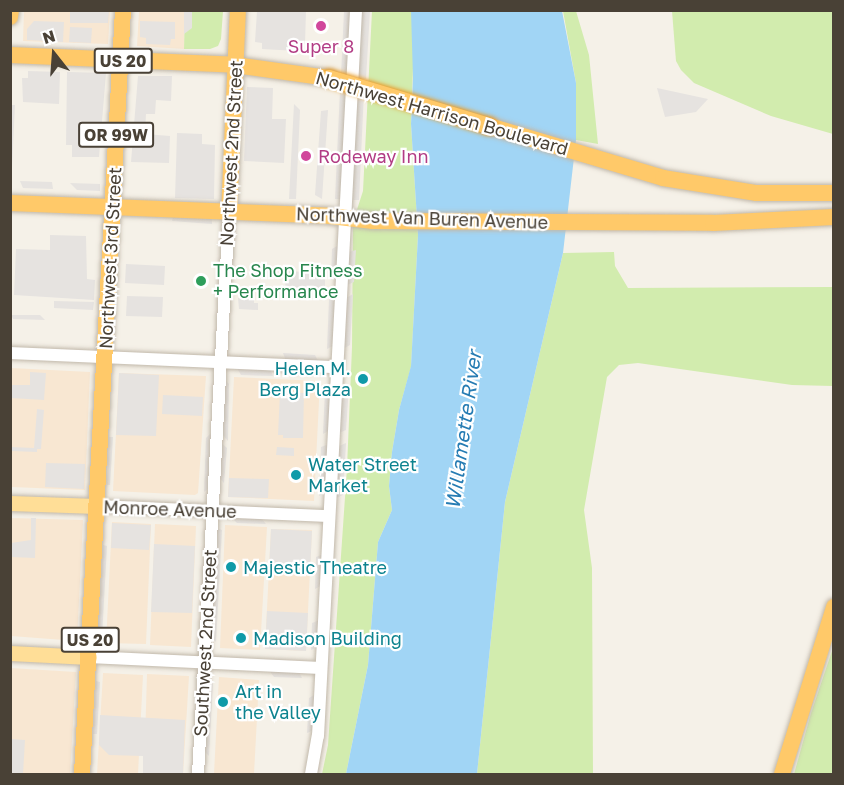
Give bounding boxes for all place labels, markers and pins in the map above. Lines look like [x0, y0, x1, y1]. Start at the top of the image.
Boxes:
marker: Super 8 [314, 19, 328, 33]
place label: Super 8 [288, 35, 354, 57]
place label: Rodeway Inn [318, 145, 429, 167]
marker: Rodeway Inn [299, 149, 313, 163]
place label: The Shop Fitness + Performance [213, 260, 362, 302]
marker: The Shop Fitness + Performance [194, 274, 208, 288]
place label: Helen M. Berg Plaza [259, 358, 351, 400]
marker: Helen M. Berg Plaza [356, 372, 370, 386]
place label: Water Street Market [308, 454, 417, 496]
marker: Water Street Market [289, 468, 303, 482]
place label: Majestic Theatre [243, 556, 387, 578]
marker: Majestic Theatre [224, 560, 238, 574]
place label: Madison Building [253, 627, 402, 649]
marker: Madison Building [234, 631, 248, 645]
place label: Art in the Valley [235, 681, 321, 724]
marker: Art in the Valley [216, 695, 230, 709]

